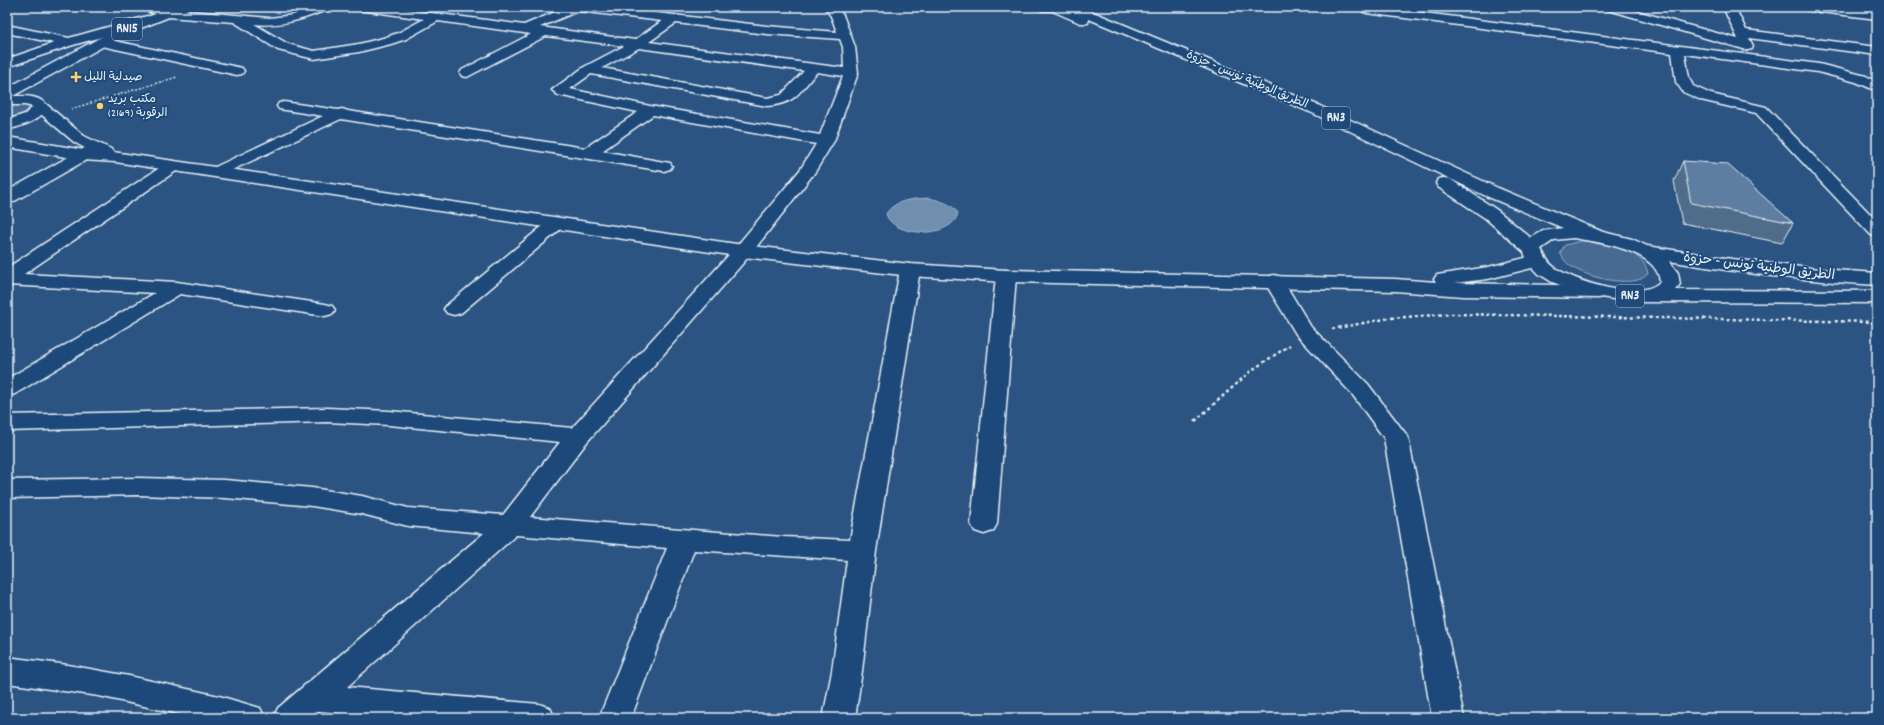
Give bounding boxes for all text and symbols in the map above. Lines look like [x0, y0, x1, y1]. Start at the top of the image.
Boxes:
road number: RN15 [112, 18, 142, 40]
street label: الطريق الوطنية تونس - حزوة [1184, 47, 1311, 113]
place label: صيدلية الليل [84, 69, 143, 86]
marker: صيدلية الليل [71, 72, 81, 82]
place label: مكتب بريد الرقوبة (2169) [108, 91, 167, 122]
marker: مكتب بريد الرقوبة (2169) [95, 101, 105, 111]
road number: RN3 [1322, 107, 1350, 129]
street label: الطريق الوطنية تونس - حزوة [1682, 248, 1836, 286]
road number: RN3 [1616, 285, 1644, 307]

